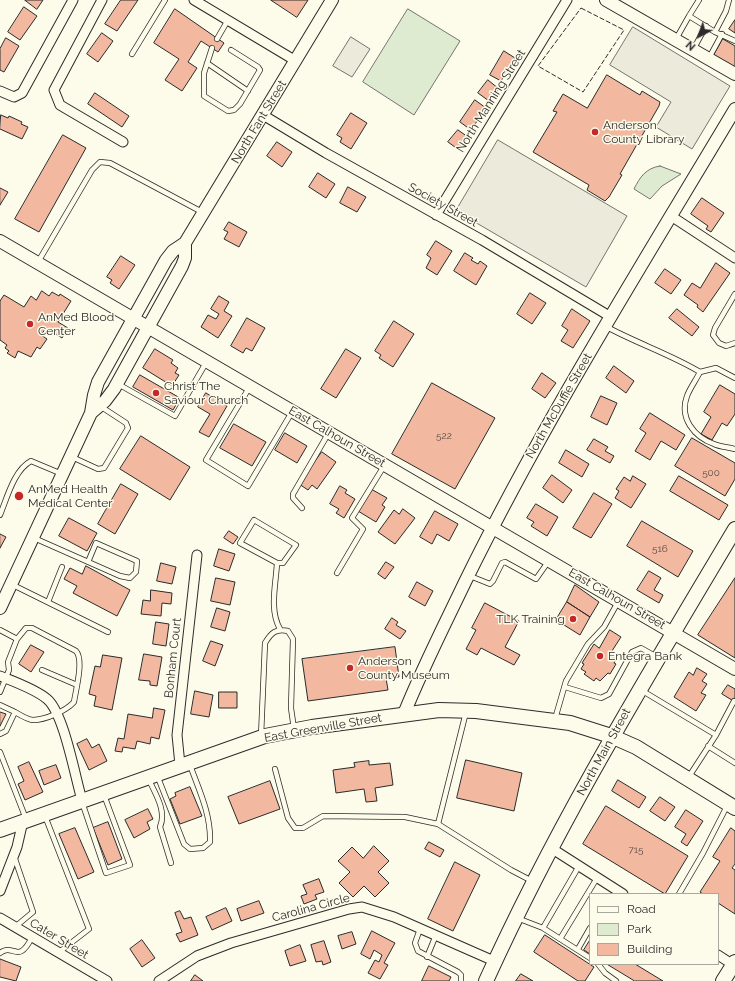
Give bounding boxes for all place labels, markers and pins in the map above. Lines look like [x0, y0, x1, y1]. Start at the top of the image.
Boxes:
place label: Anderson County Library [603, 118, 684, 146]
marker: Anderson County Library [590, 127, 600, 137]
place label: AnMed Blood Center [38, 310, 114, 338]
marker: AnMed Blood Center [25, 319, 35, 329]
place label: Christ The Saviour Church [164, 379, 248, 407]
marker: Christ The Saviour Church [151, 388, 161, 398]
place label: AnMed Health Medical Center [28, 482, 112, 510]
marker: AnMed Health Medical Center [13, 490, 25, 502]
place label: TLK Training [496, 612, 565, 626]
marker: TLK Training [568, 614, 578, 624]
place label: Entegra Bank [608, 649, 682, 663]
marker: Entegra Bank [595, 651, 605, 661]
place label: Anderson County Museum [358, 654, 450, 682]
marker: Anderson County Museum [345, 663, 355, 673]

